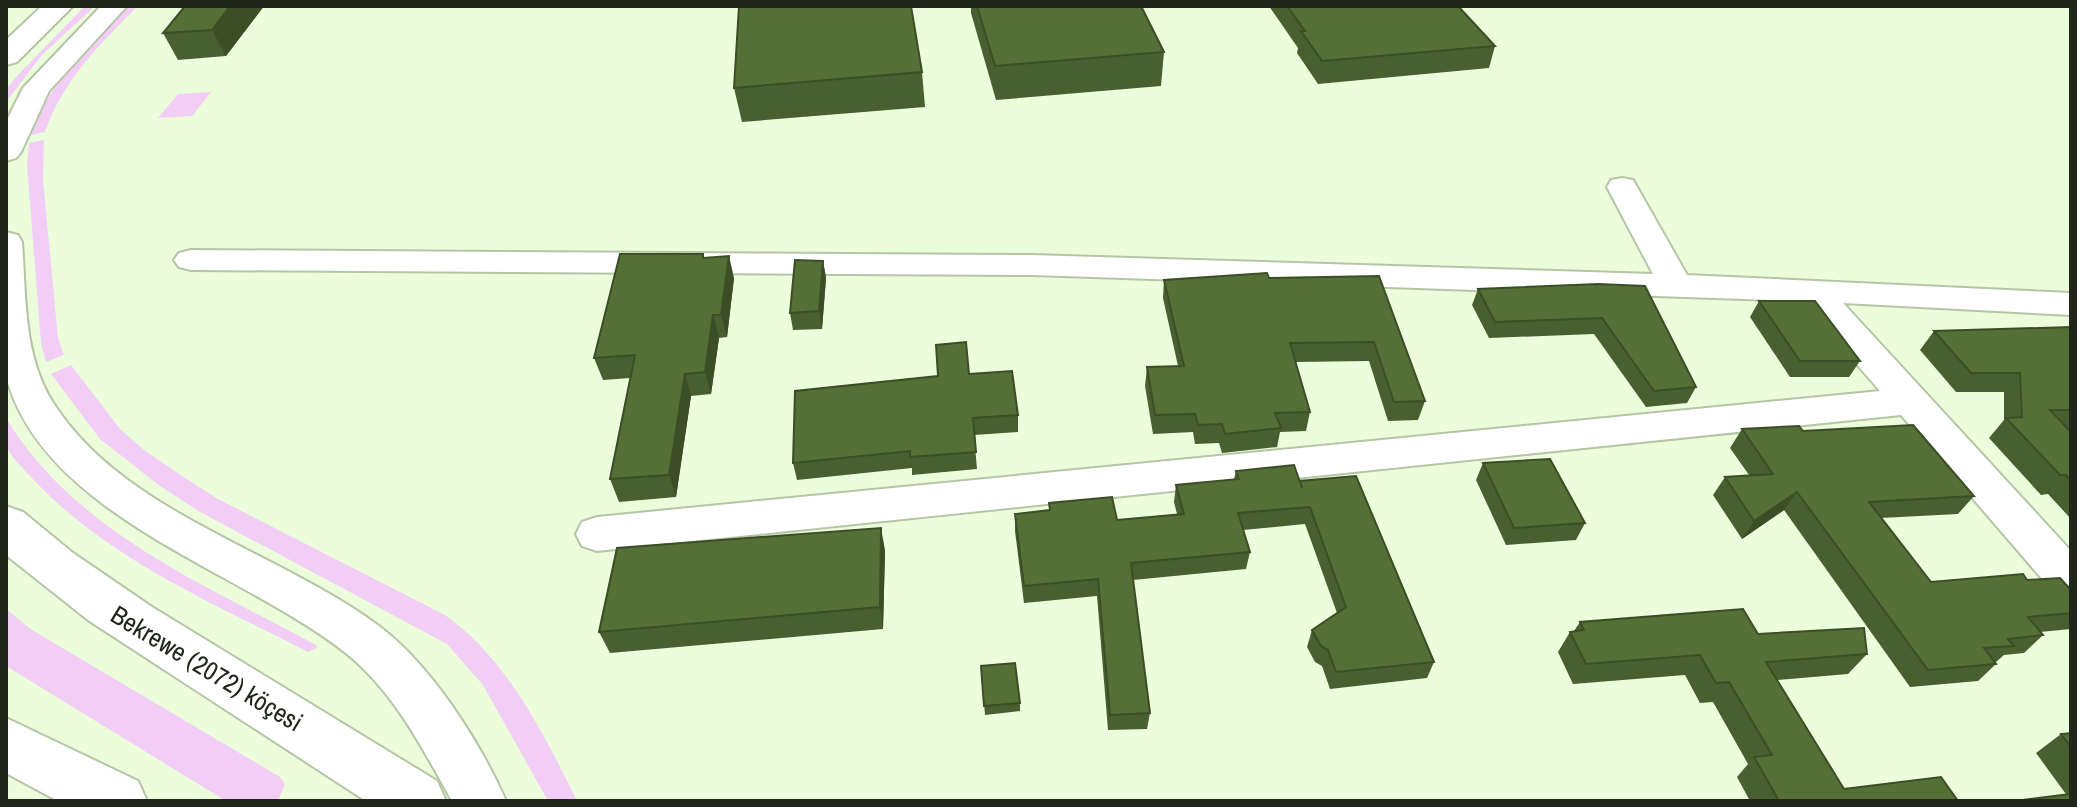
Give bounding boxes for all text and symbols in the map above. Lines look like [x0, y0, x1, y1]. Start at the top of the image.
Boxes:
street label: Bekrewe (2072) köçesi [105, 597, 309, 739]

